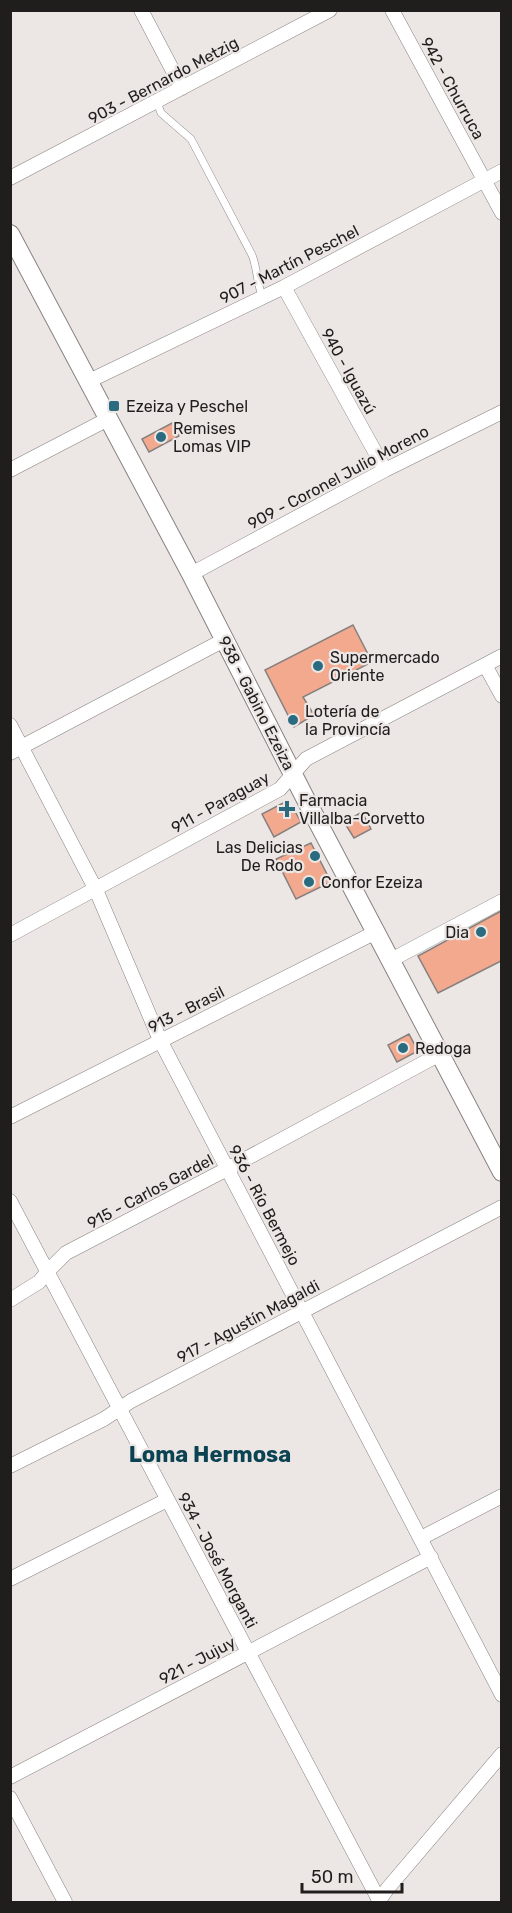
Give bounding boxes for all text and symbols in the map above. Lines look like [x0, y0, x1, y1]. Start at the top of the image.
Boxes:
street label: 903 - Bernardo Metzig [85, 33, 241, 128]
street label: 942 - Churruca [417, 34, 488, 143]
street label: 907 - Martín Peschel [217, 221, 362, 308]
street label: 940 - Iguazú [317, 325, 380, 417]
place label: Ezeiza y Peschel [126, 397, 248, 416]
marker: Ezeiza y Peschel [107, 399, 121, 413]
place label: Remises Lomas VIP [173, 419, 251, 456]
street label: 909 - Coronel Julio Moreno [244, 422, 432, 533]
marker: Remises Lomas VIP [154, 430, 168, 444]
street label: 938 - Gabino Ezeiza [214, 633, 299, 774]
place label: Supermercado Oriente [330, 648, 440, 685]
marker: Supermercado Oriente [311, 659, 325, 673]
place label: Lotería de la Provincía [305, 702, 391, 739]
marker: Lotería de la Provincía [286, 713, 300, 727]
street label: 911 - Paraguay [168, 768, 273, 837]
place label: Farmacia Villalba-Corvetto [299, 791, 425, 828]
marker: Farmacia Villalba-Corvetto [280, 802, 294, 816]
place label: Las Delicias De Rodo [216, 838, 303, 875]
marker: Las Delicias De Rodo [308, 849, 322, 863]
place label: Confor Ezeiza [321, 873, 423, 892]
marker: Confor Ezeiza [302, 875, 316, 889]
place label: Dia [445, 923, 469, 942]
marker: Dia [474, 925, 488, 939]
street label: 913 - Brasil [145, 982, 227, 1037]
place label: Redoga [415, 1039, 471, 1058]
marker: Redoga [396, 1041, 410, 1055]
street label: 936 - Río Bermejo [225, 1142, 304, 1269]
street label: 915 - Carlos Gardel [84, 1150, 217, 1233]
street label: 917 - Agustín Magaldi [174, 1276, 323, 1367]
district label: Loma Hermosa [129, 1441, 291, 1468]
street label: 934 - José Morganti [174, 1489, 261, 1631]
street label: 921 - Jujuy [156, 1632, 239, 1688]
scale bar [302, 1856, 402, 1894]
text: 50 m [311, 1866, 354, 1888]

